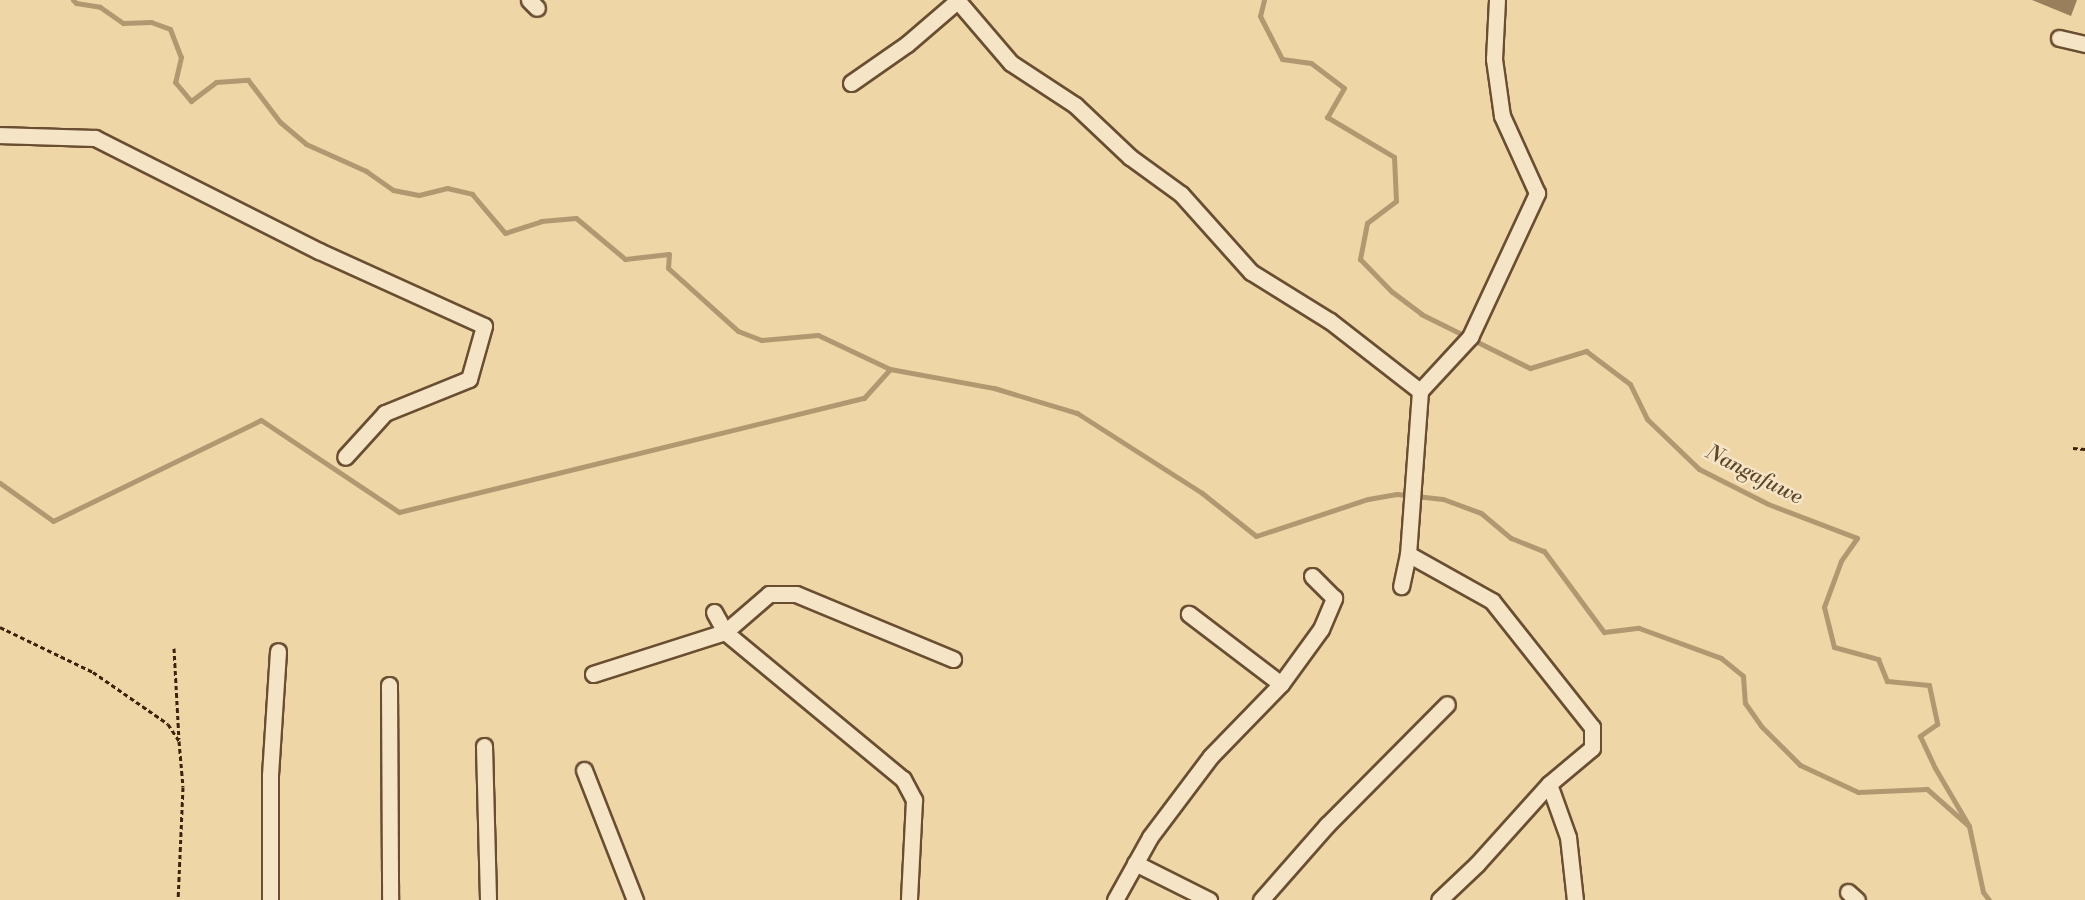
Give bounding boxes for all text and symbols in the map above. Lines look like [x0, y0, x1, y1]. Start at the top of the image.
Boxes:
water label: Nangafuwe [1701, 440, 1807, 510]

